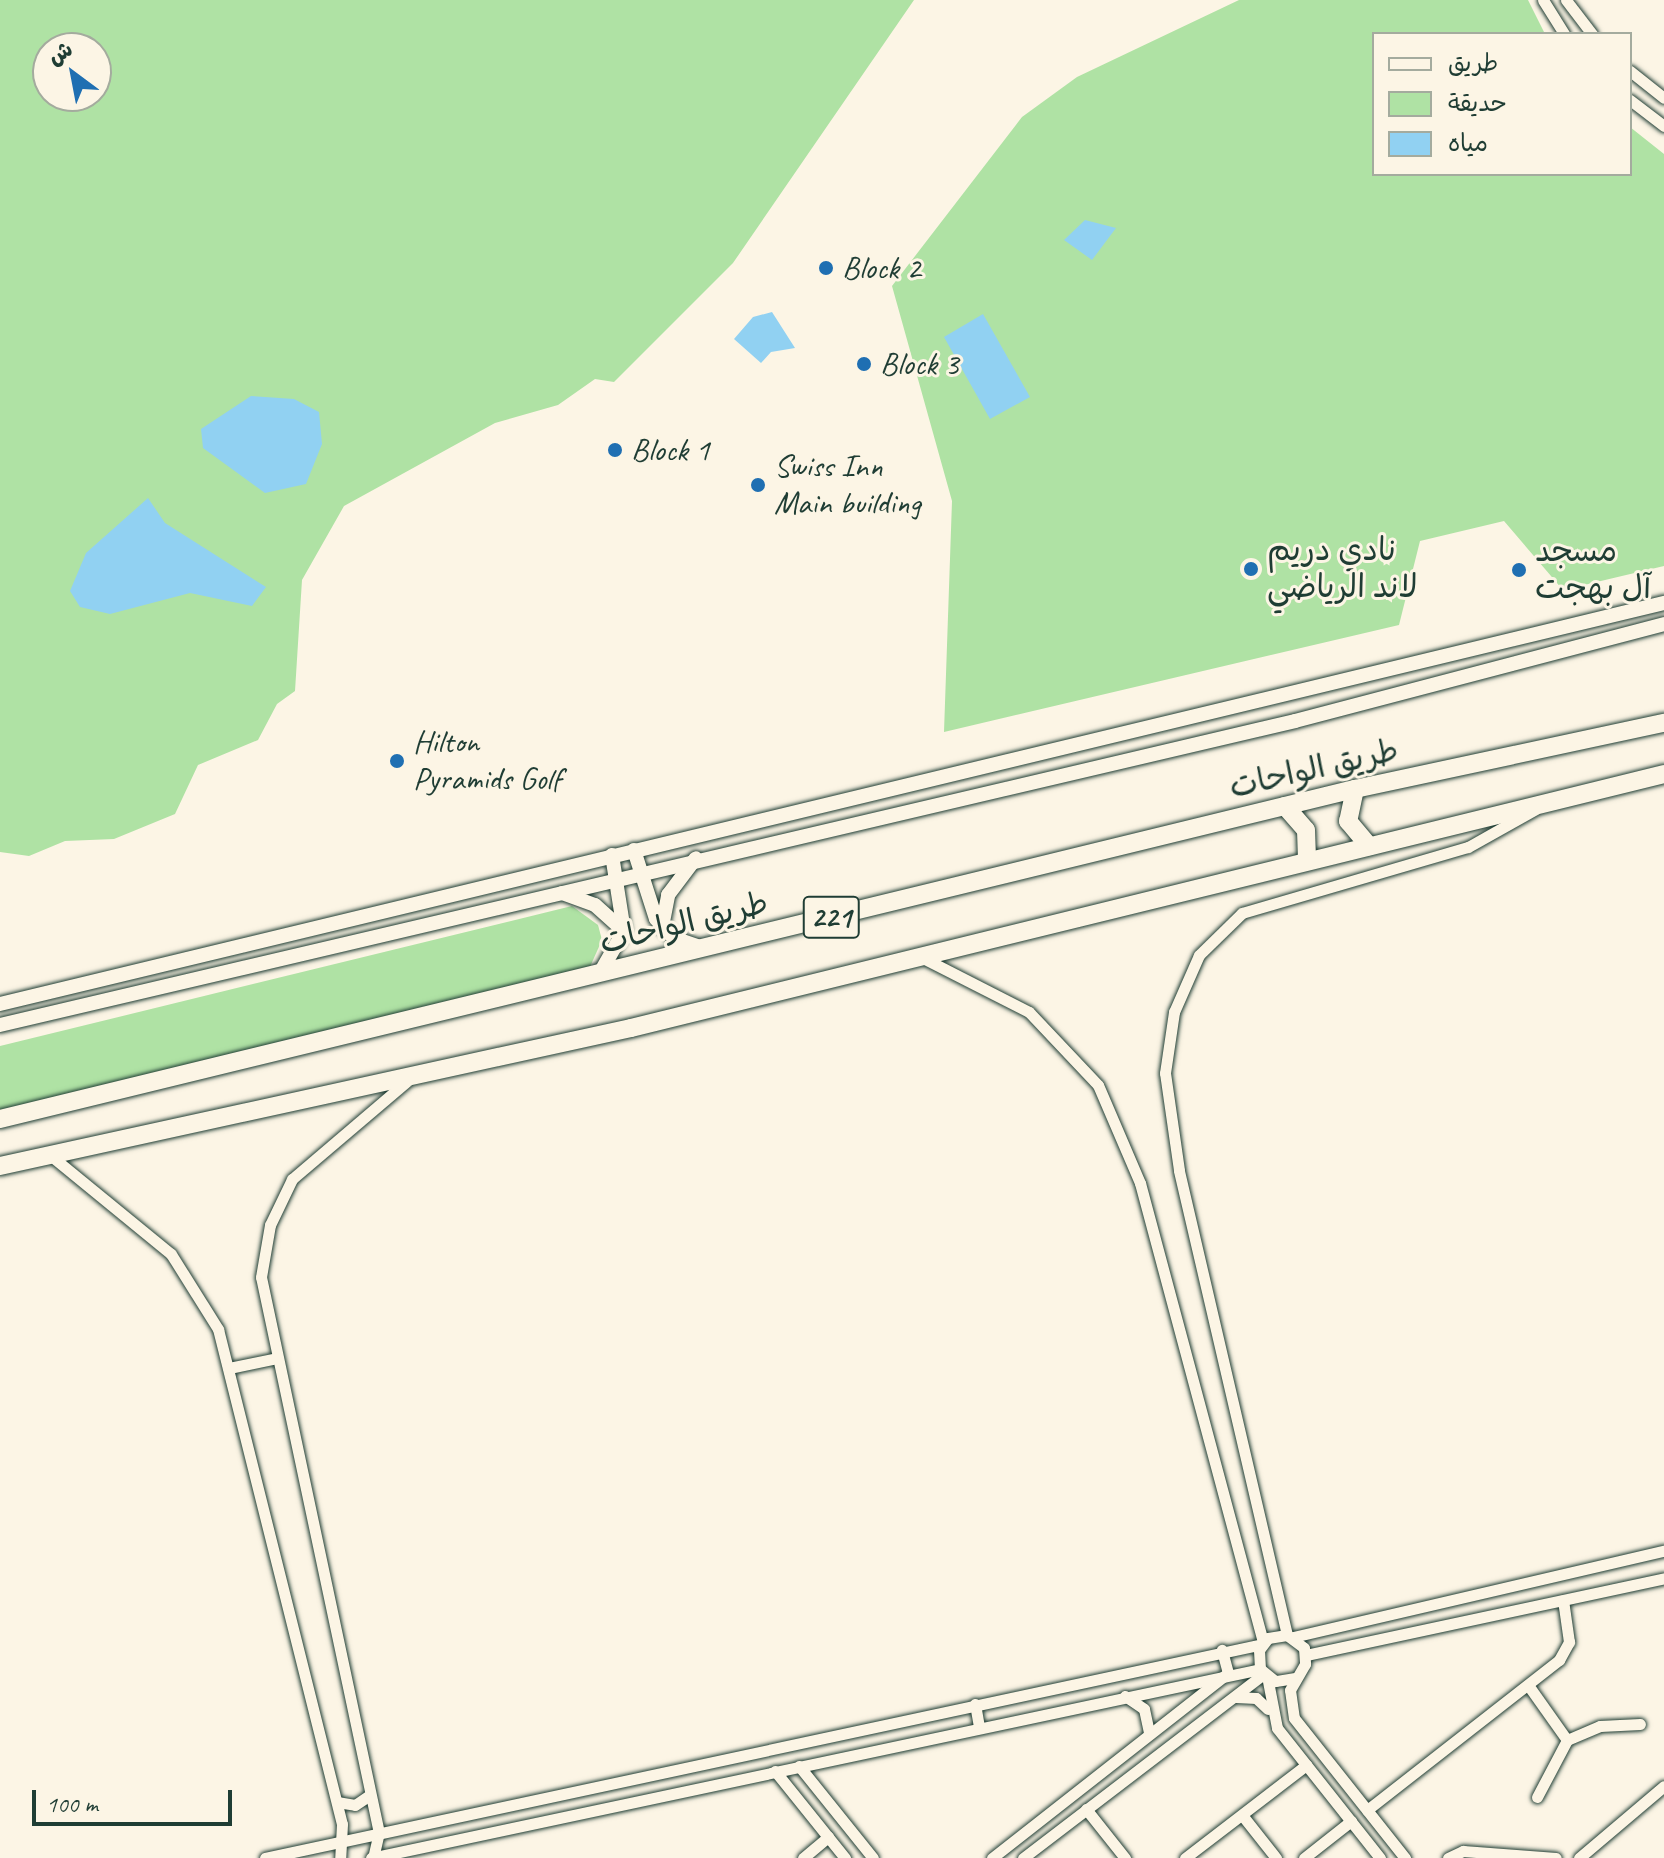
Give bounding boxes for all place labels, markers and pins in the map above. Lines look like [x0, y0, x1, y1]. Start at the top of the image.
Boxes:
place label: Block 2 [842, 249, 921, 287]
marker: Block 2 [817, 259, 835, 277]
place label: Block 3 [880, 345, 959, 383]
marker: Block 3 [855, 355, 873, 373]
place label: Block 1 [631, 431, 710, 469]
marker: Block 1 [606, 441, 624, 459]
place label: Swiss Inn Main building [774, 448, 920, 523]
marker: Swiss Inn Main building [749, 476, 767, 494]
place label: نادي دريم لاند الرياضي [1267, 532, 1418, 607]
place label: مسجد آل بهجت [1535, 533, 1651, 608]
marker: نادي دريم لاند الرياضي [1242, 560, 1260, 578]
marker: مسجد آل بهجت [1510, 561, 1528, 579]
place label: Hilton Pyramids Golf [413, 724, 561, 799]
marker: Hilton Pyramids Golf [388, 752, 406, 770]

